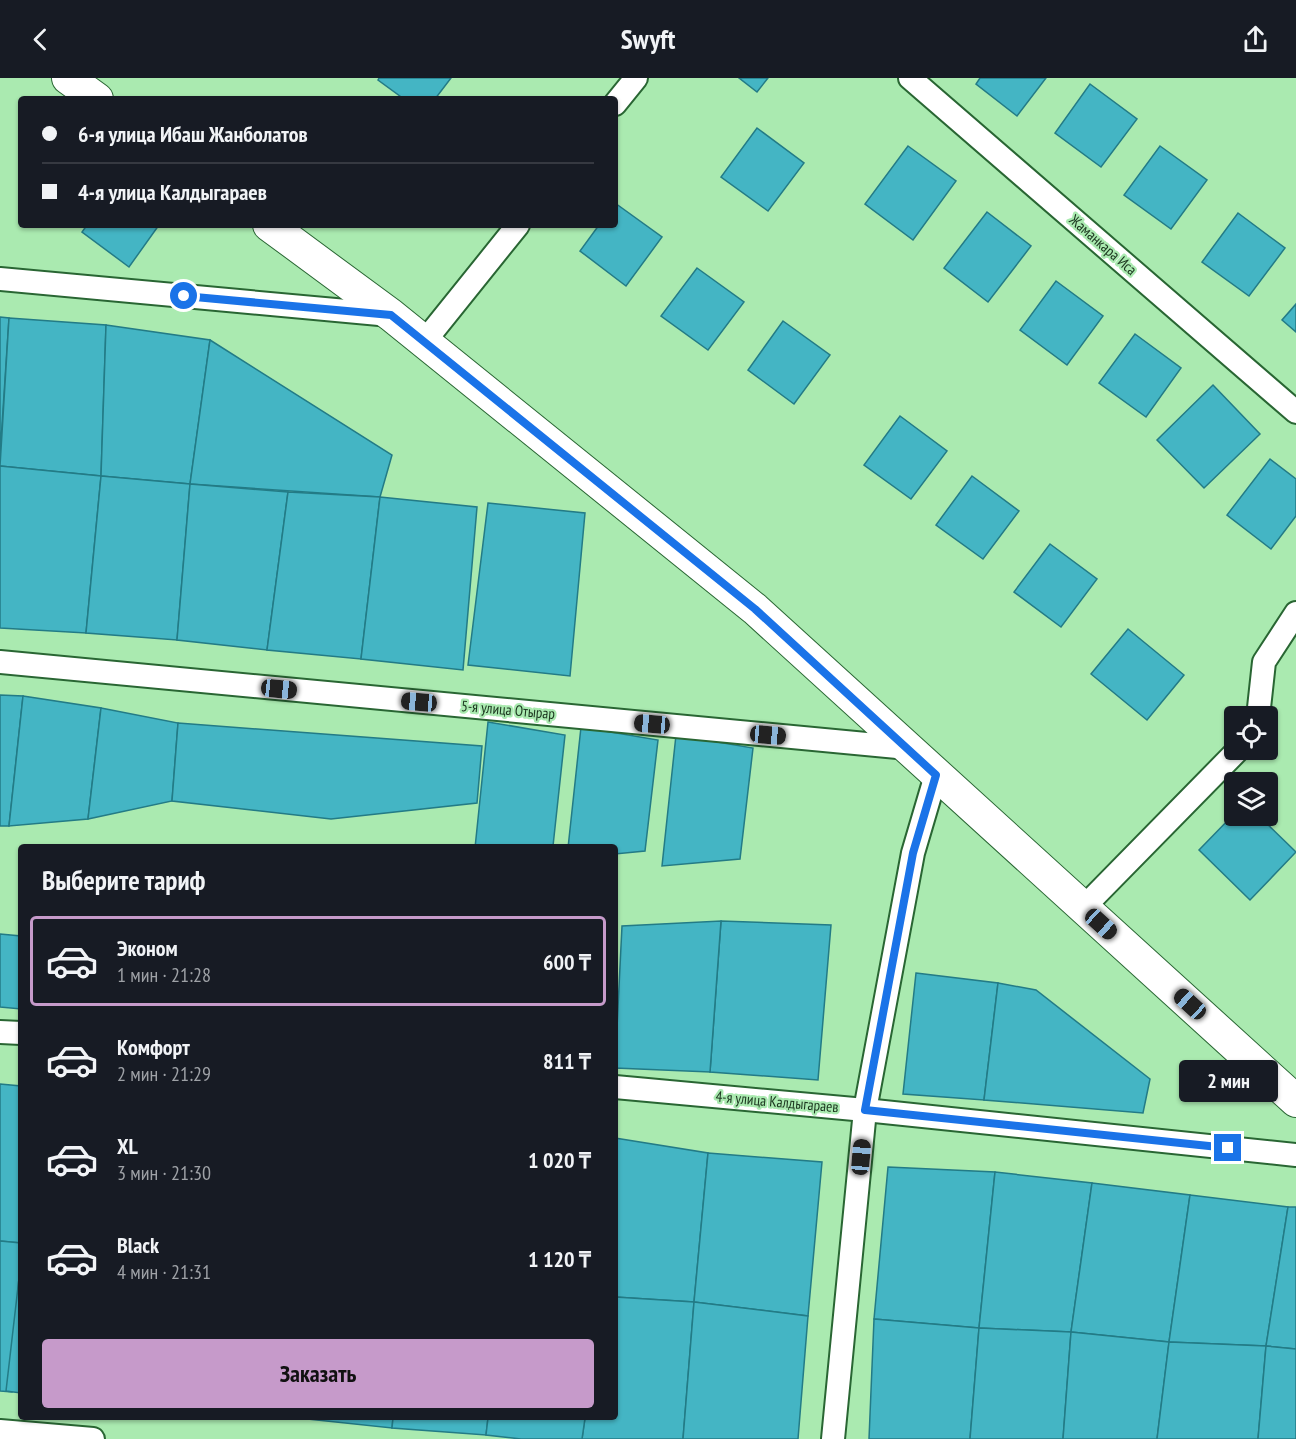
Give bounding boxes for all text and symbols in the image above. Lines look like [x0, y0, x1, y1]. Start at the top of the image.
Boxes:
text: Swyft [621, 22, 675, 56]
icon: back [24, 23, 57, 56]
icon: share [1239, 23, 1272, 56]
text: 6-я улица Ибаш Жанболатов [78, 120, 308, 148]
text: 4-я улица Калдыгараев [78, 178, 267, 206]
street label: Жаманкара Иса [1065, 210, 1141, 279]
route start [170, 282, 197, 309]
car [260, 678, 298, 700]
car [400, 691, 438, 713]
street label: 5-я улица Отырар [460, 696, 556, 723]
map controls [1224, 706, 1278, 826]
button: locate [1224, 706, 1278, 760]
car [633, 713, 671, 735]
car [749, 724, 787, 746]
button: layers [1224, 772, 1278, 826]
text: Выберите тариф [42, 863, 205, 897]
car [1082, 905, 1120, 943]
icon: car [45, 934, 99, 988]
text: Эконом [117, 934, 178, 962]
text: 600 ₸ [543, 948, 591, 976]
text: 1 мин · 21:28 [117, 962, 211, 988]
car [1171, 985, 1209, 1023]
icon: car [45, 1033, 99, 1087]
text: Комфорт [117, 1033, 190, 1061]
text: 811 ₸ [543, 1047, 591, 1075]
text: 2 мин · 21:29 [117, 1061, 211, 1087]
callout: 2 мин [1178, 1061, 1278, 1103]
text: 2 мин [1207, 1068, 1250, 1094]
street label: 4-я улица Калдыгараев [715, 1087, 839, 1116]
icon: car [45, 1132, 99, 1186]
text: XL [117, 1132, 138, 1160]
route end [1214, 1134, 1241, 1161]
car [850, 1138, 872, 1176]
text: 1 020 ₸ [528, 1146, 591, 1174]
text: 3 мин · 21:30 [117, 1160, 211, 1186]
icon: car [45, 1231, 99, 1285]
text: Black [117, 1231, 159, 1259]
text: 1 120 ₸ [528, 1245, 591, 1273]
text: 4 мин · 21:31 [117, 1259, 211, 1285]
button: Заказать [42, 1339, 594, 1408]

